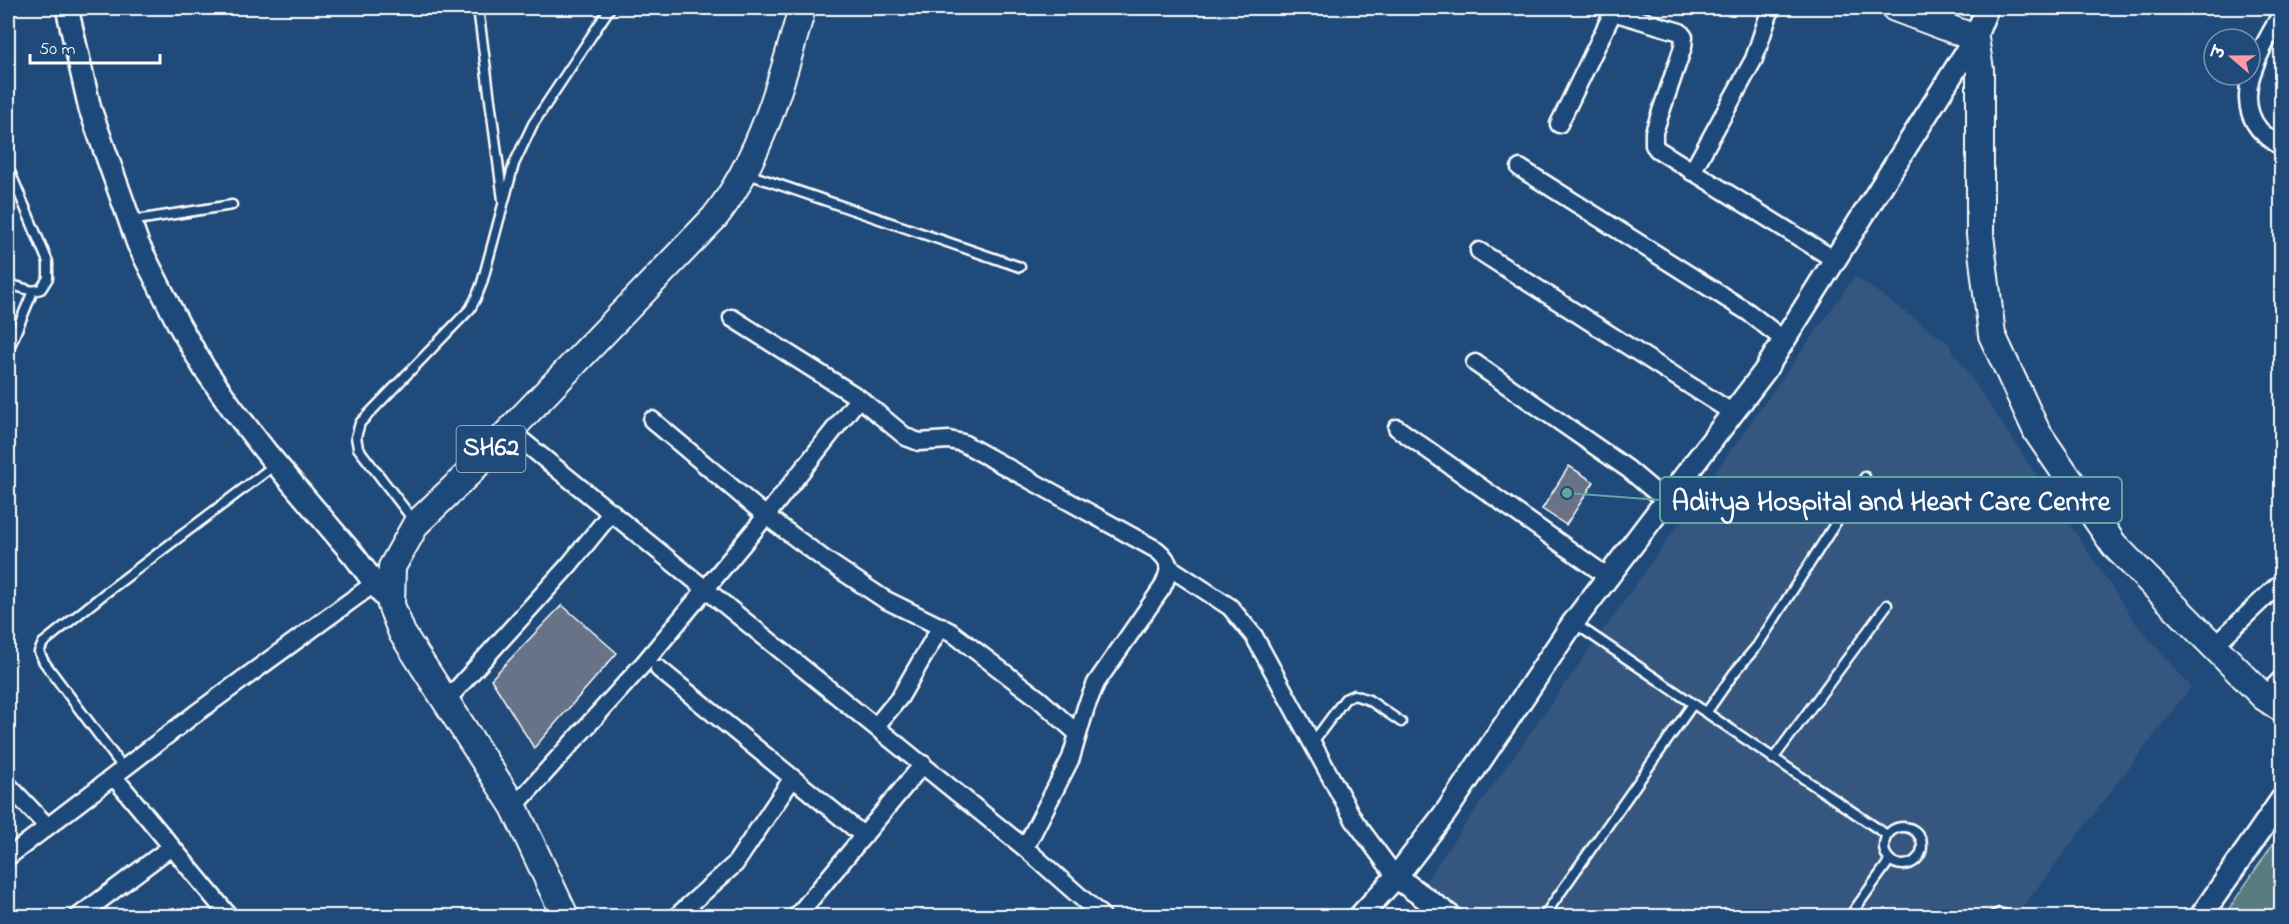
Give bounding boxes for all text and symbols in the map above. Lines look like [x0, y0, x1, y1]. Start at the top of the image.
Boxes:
scale bar [30, 27, 160, 65]
north arrow [2202, 27, 2262, 87]
text: 50 m [39, 37, 76, 63]
text: उ [2206, 42, 2233, 64]
road number: SH62 [456, 426, 526, 472]
callout: Aditya Hospital and Heart Care Centre [1660, 477, 2122, 523]
text: Aditya Hospital and Heart Care Centre [1672, 483, 2112, 524]

